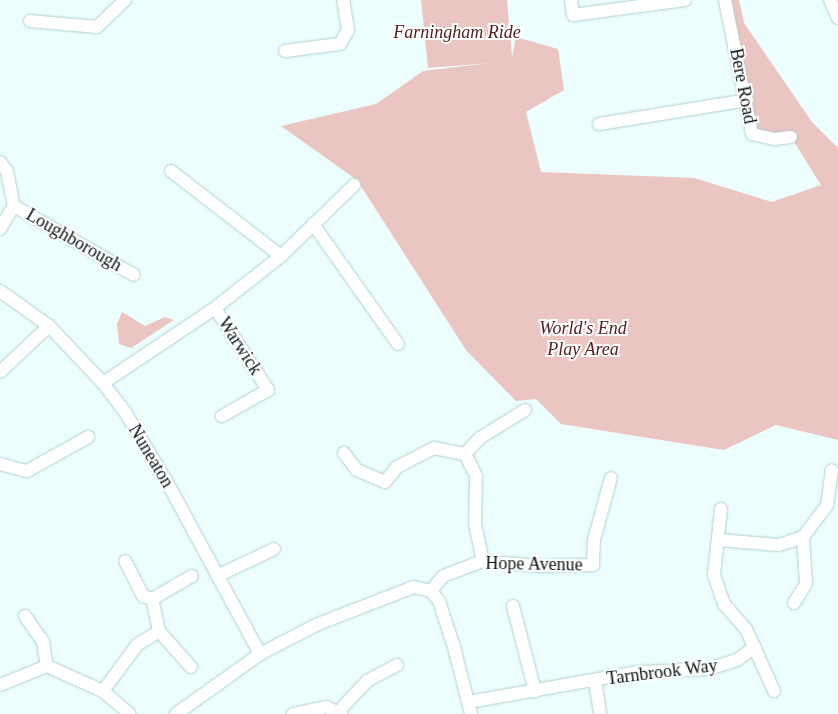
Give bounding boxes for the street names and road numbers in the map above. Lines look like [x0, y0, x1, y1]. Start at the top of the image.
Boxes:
street label: Bere Road [725, 46, 761, 126]
street label: Loughborough [22, 204, 126, 276]
street label: Warwick [213, 313, 267, 379]
street label: Nuneaton [124, 420, 178, 492]
street label: Hope Avenue [485, 552, 583, 576]
street label: Tarnbrook Way [605, 654, 719, 690]

